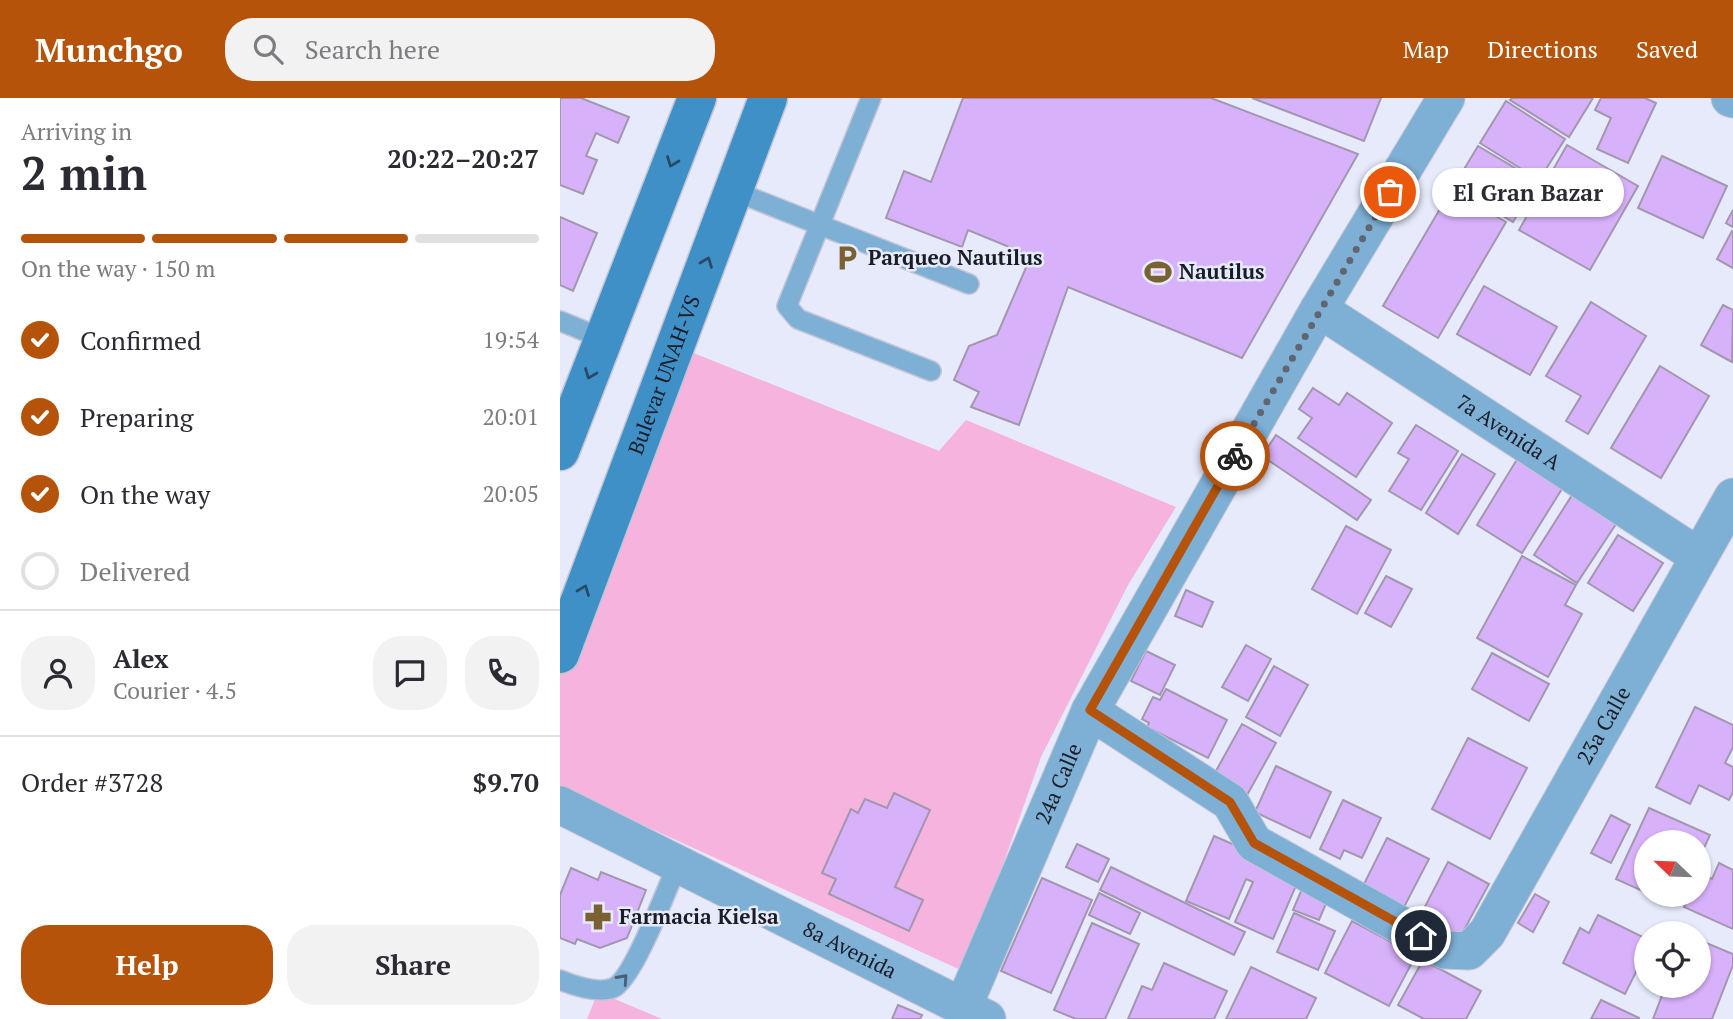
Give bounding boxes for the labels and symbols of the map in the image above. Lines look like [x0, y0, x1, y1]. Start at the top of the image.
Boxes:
one-way arrow [666, 155, 680, 167]
pin [1360, 162, 1420, 222]
callout: El Gran Bazar [1432, 168, 1624, 217]
parking icon: Parqueo Nautilus [832, 243, 862, 273]
place label: Parqueo Nautilus [868, 243, 1042, 271]
one-way arrow [699, 257, 713, 269]
sports icon: Nautilus [1143, 257, 1173, 287]
place label: Nautilus [1179, 257, 1265, 285]
street label: Bulevar UNAH-VS [621, 291, 706, 458]
one-way arrow [585, 367, 599, 379]
street label: 7a Avenida A [1451, 387, 1567, 476]
courier [1200, 421, 1270, 491]
one-way arrow [576, 584, 590, 596]
street label: 23a Calle [1570, 681, 1636, 769]
street label: 24a Calle [1028, 738, 1088, 828]
north arrow [1634, 830, 1712, 906]
pharmacy icon: Farmacia Kielsa [583, 902, 613, 932]
place label: Farmacia Kielsa [619, 902, 779, 930]
pin [1391, 906, 1451, 966]
street label: 8a Avenida [799, 914, 902, 985]
one-way arrow [614, 974, 627, 987]

